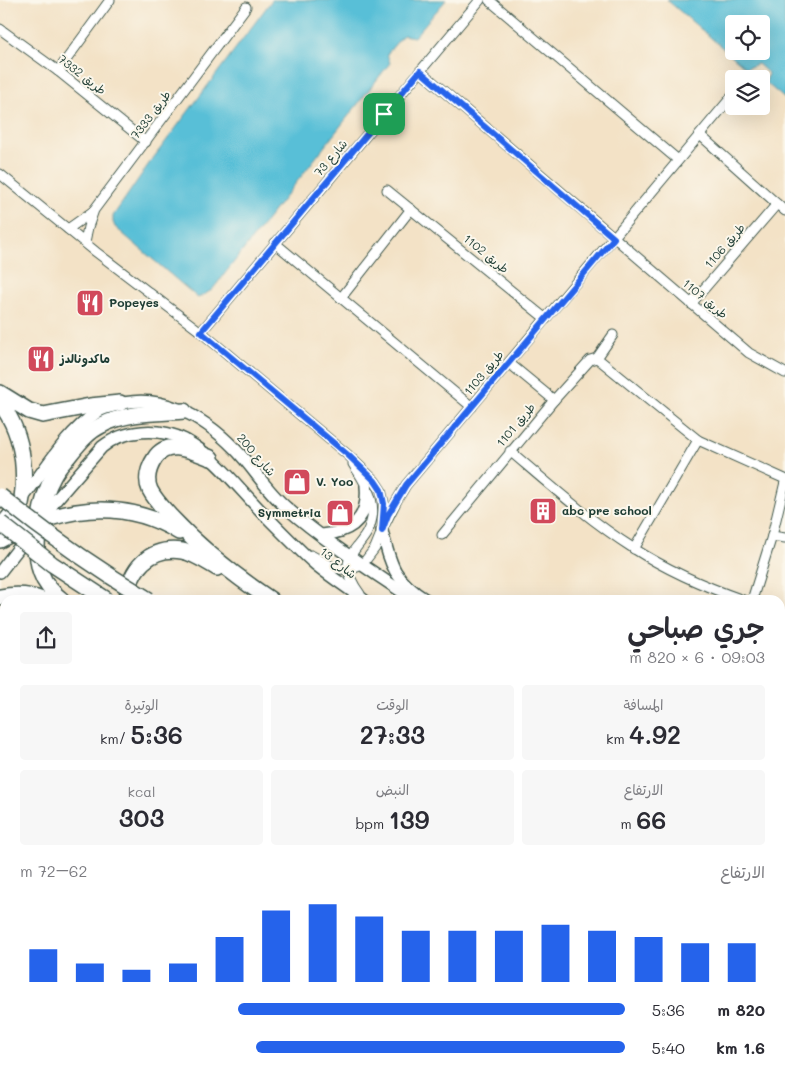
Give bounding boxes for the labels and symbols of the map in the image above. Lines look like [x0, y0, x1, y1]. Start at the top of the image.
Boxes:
street label: طريق 7332 [55, 51, 110, 98]
street label: طريق 7333 [127, 87, 174, 142]
pin [363, 93, 405, 135]
street label: شارع 73 [310, 136, 352, 180]
street label: طريق 1106 [700, 220, 748, 271]
street label: طريق 1102 [461, 230, 513, 276]
street label: طريق 1107 [680, 275, 731, 322]
restaurant icon: Popeyes [75, 288, 105, 318]
place label: Popeyes [109, 294, 159, 310]
restaurant icon: ماكدونالدز [26, 344, 56, 374]
street label: طريق 1103 [460, 346, 507, 398]
place label: ماكدونالدز [59, 350, 110, 367]
street label: طريق 1101 [492, 399, 538, 450]
street label: شارع 200 [232, 430, 280, 480]
shop icon: V. Yoo [282, 467, 312, 497]
place label: V. Yoo [316, 473, 353, 489]
building icon: abc pre school [528, 496, 558, 526]
shop icon: Symmetria [325, 498, 355, 528]
place label: abc pre school [562, 502, 652, 518]
place label: Symmetria [258, 504, 321, 520]
street label: شارع 13 [316, 543, 360, 583]

